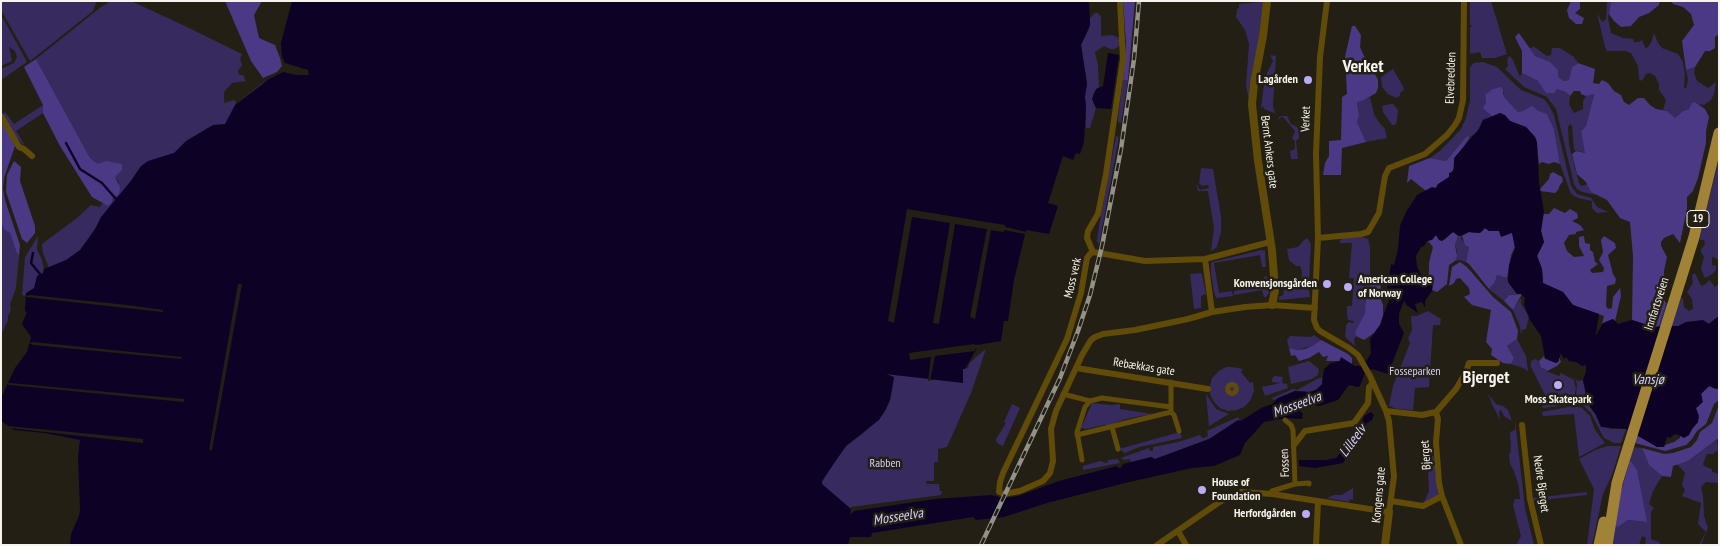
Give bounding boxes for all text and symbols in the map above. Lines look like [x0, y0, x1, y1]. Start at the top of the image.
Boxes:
street label: Elvebredden [1443, 52, 1459, 104]
district label: Verket [1342, 56, 1384, 78]
place label: Lagården [1258, 73, 1298, 87]
marker: Lagården [1302, 74, 1314, 86]
street label: Verket [1298, 106, 1314, 132]
street label: Bernt Ankers gate [1257, 115, 1281, 189]
road number: 19 [1687, 210, 1709, 228]
street label: Moss verk [1061, 256, 1085, 300]
place label: American College of Norway [1358, 273, 1432, 301]
street label: Innfartsveien [1642, 276, 1672, 332]
place label: Konvensjonsgården [1234, 277, 1317, 291]
marker: Konvensjonsgården [1321, 278, 1333, 290]
marker: American College of Norway [1342, 281, 1354, 293]
street label: Rebækkas gate [1112, 355, 1176, 379]
park label: Fosseparken [1389, 365, 1441, 379]
district label: Bjerget [1463, 367, 1509, 389]
water label: Vansjø [1632, 372, 1664, 388]
marker: Moss Skatepark [1552, 379, 1564, 391]
water label: Mosseelva [1271, 389, 1323, 421]
place label: Moss Skatepark [1525, 393, 1591, 407]
water label: Lilleelv [1336, 422, 1370, 460]
street label: Bjerget [1418, 440, 1434, 470]
street label: Fossen [1277, 449, 1293, 477]
street label: Nedre Bjerget [1530, 455, 1552, 513]
park label: Rabben [869, 457, 901, 471]
street label: Kongens gate [1369, 466, 1389, 524]
place label: House of Foundation [1212, 476, 1260, 504]
marker: House of Foundation [1196, 484, 1208, 496]
water label: Mosseelva [872, 505, 924, 529]
place label: Herfordgården [1234, 507, 1296, 521]
marker: Herfordgården [1300, 508, 1312, 520]

